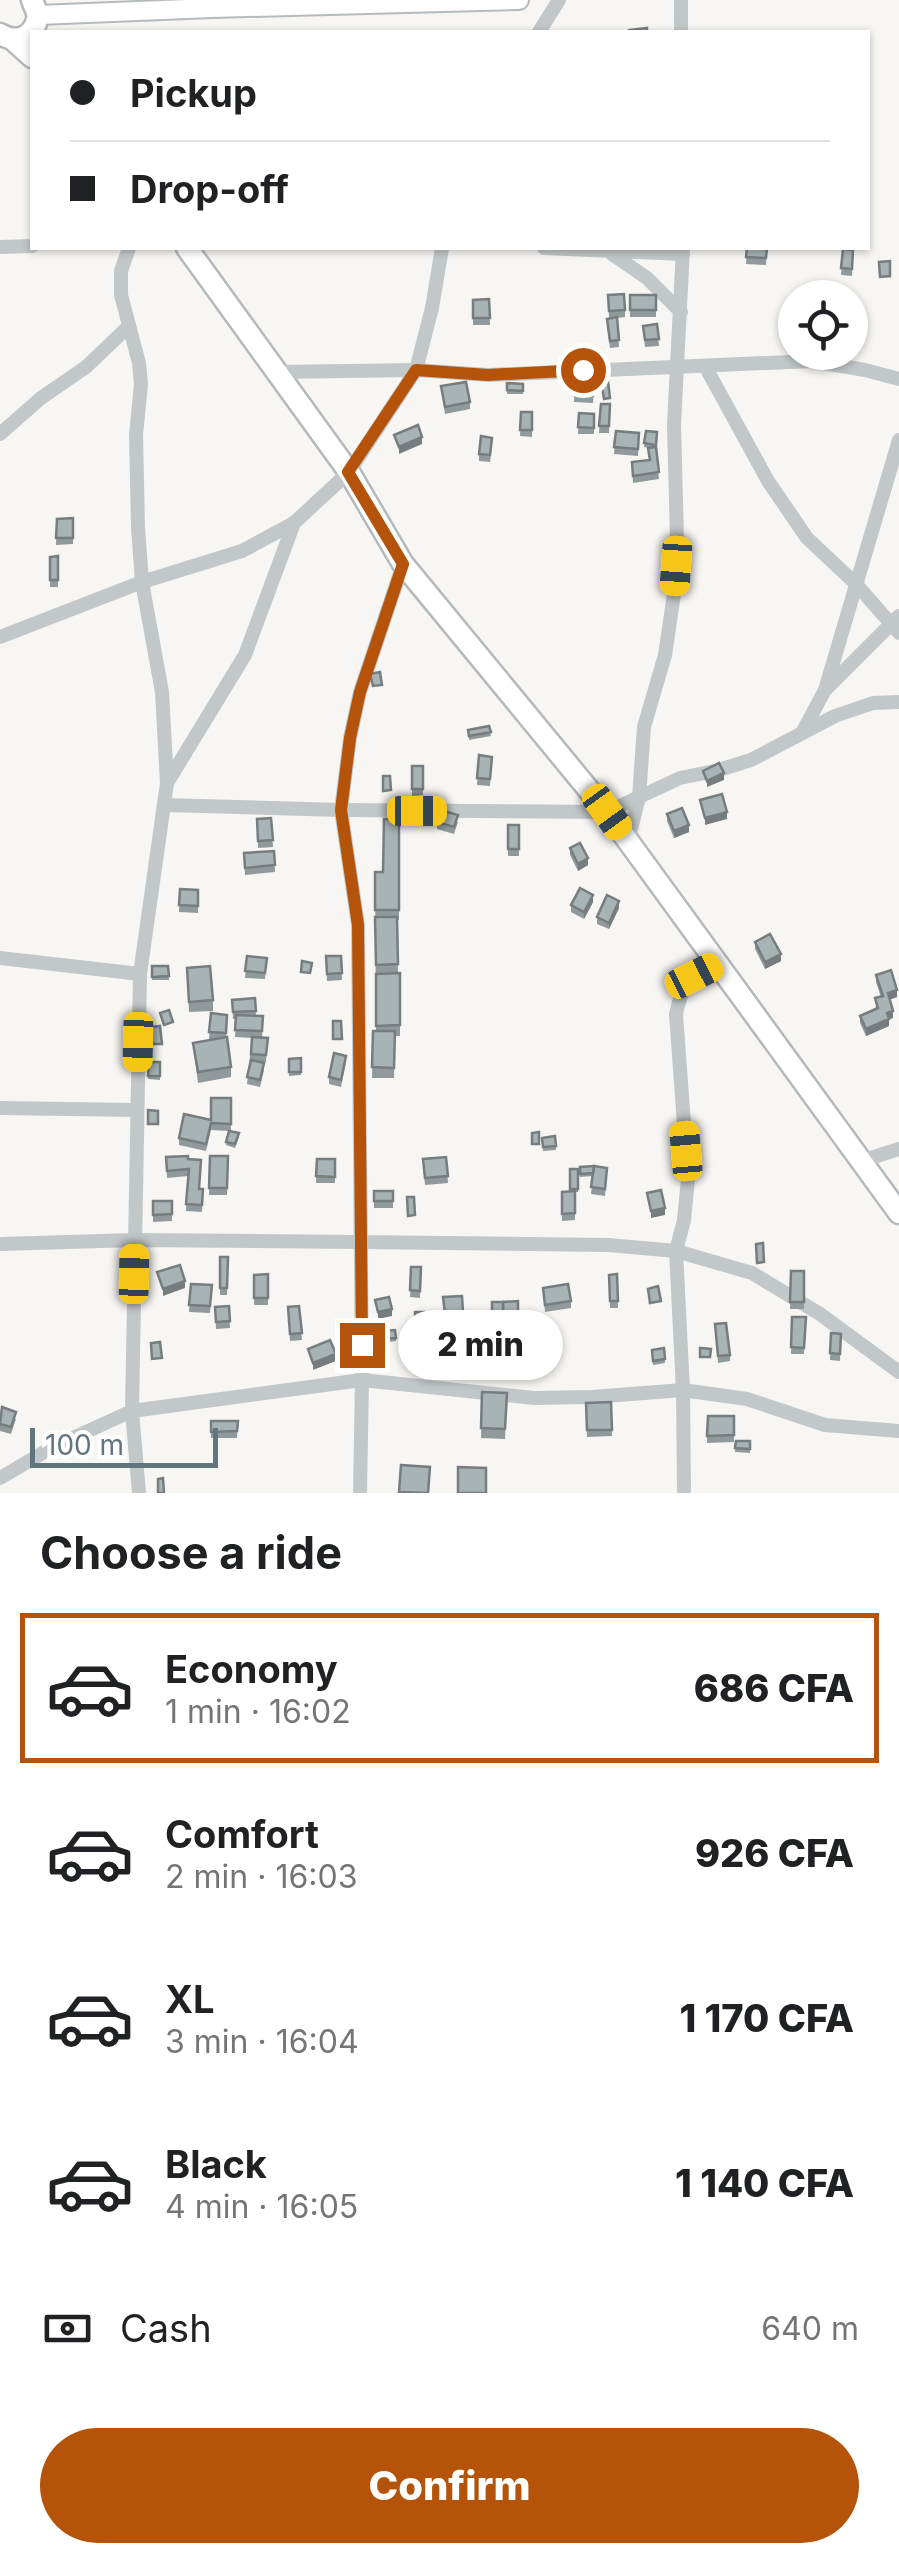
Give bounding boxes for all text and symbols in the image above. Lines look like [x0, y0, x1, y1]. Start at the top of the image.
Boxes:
text: Pickup [130, 70, 257, 116]
text: Drop-off [130, 166, 289, 212]
map controls [778, 280, 868, 370]
button: locate [778, 280, 868, 370]
route start [561, 348, 606, 393]
car [659, 535, 693, 597]
car [577, 779, 637, 845]
car [387, 796, 447, 826]
car [660, 949, 728, 1003]
car [122, 1012, 154, 1072]
car [668, 1120, 704, 1182]
car [118, 1244, 150, 1304]
callout: 2 min [397, 1310, 562, 1380]
route end [340, 1323, 385, 1368]
text: 2 min [437, 1325, 524, 1364]
scale bar [30, 1423, 218, 1468]
text: 100 m [45, 1428, 124, 1462]
text: Choose a ride [40, 1525, 342, 1580]
icon: car [45, 1643, 135, 1733]
text: Economy [165, 1646, 338, 1692]
text: 686 CFA [694, 1665, 854, 1711]
text: 1 min · 16:02 [165, 1692, 351, 1731]
icon: car [45, 1808, 135, 1898]
text: Comfort [165, 1811, 319, 1857]
text: 926 CFA [695, 1830, 854, 1876]
text: 2 min · 16:03 [165, 1857, 357, 1896]
icon: car [45, 1973, 135, 2063]
text: XL [165, 1976, 215, 2022]
text: 1 170 CFA [679, 1995, 854, 2041]
text: 3 min · 16:04 [165, 2022, 359, 2061]
icon: car [45, 2138, 135, 2228]
text: Black [165, 2141, 267, 2187]
text: 1 140 CFA [675, 2160, 854, 2206]
text: 4 min · 16:05 [165, 2187, 358, 2226]
icon: cash [40, 2301, 95, 2356]
text: Cash [120, 2305, 212, 2351]
text: 640 m [761, 2309, 859, 2348]
button: Confirm [40, 2428, 859, 2543]

